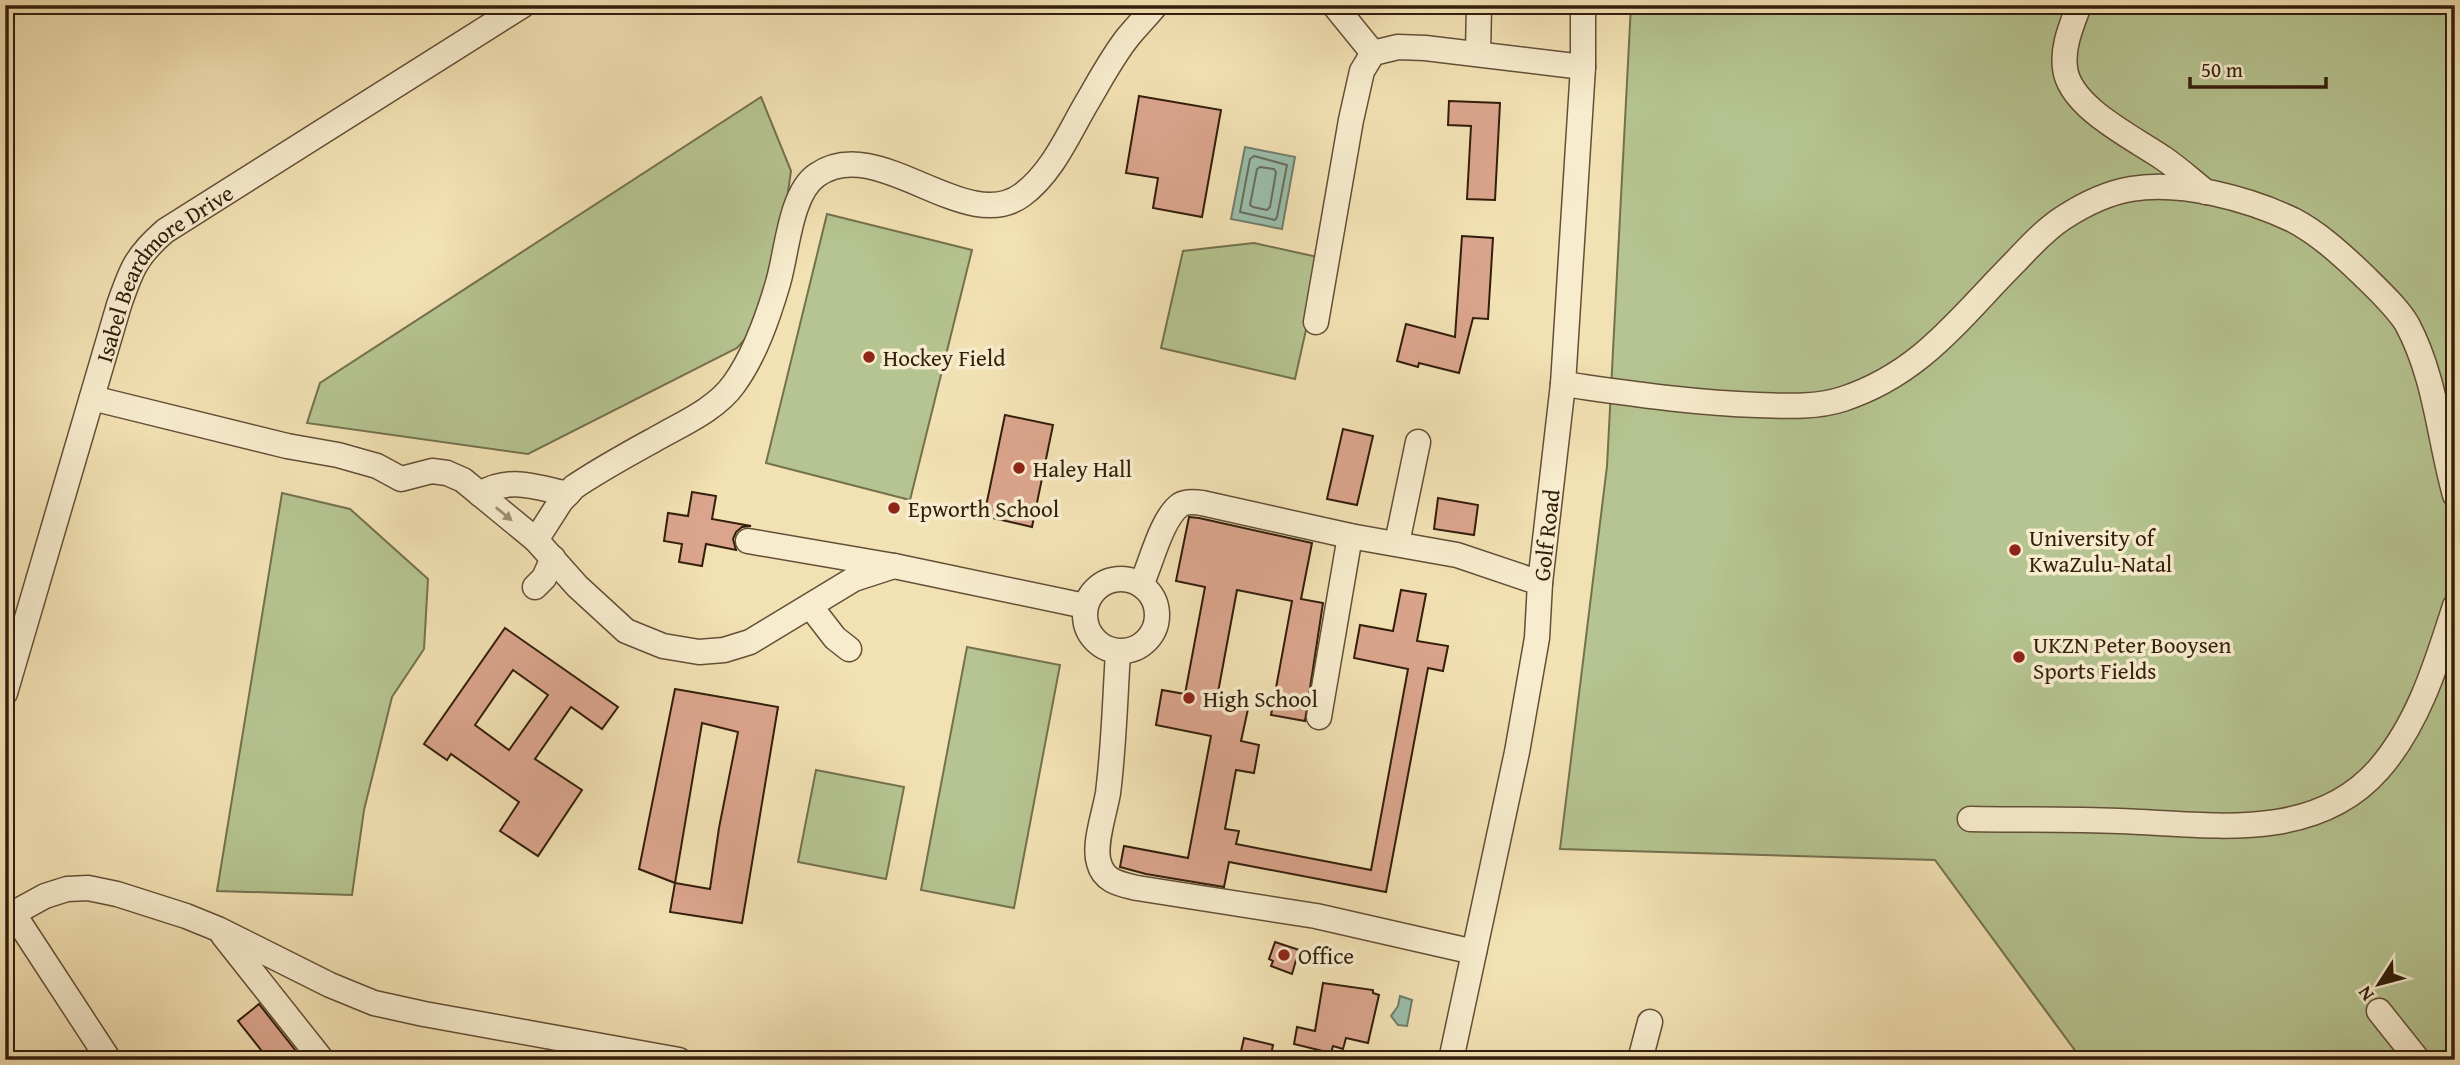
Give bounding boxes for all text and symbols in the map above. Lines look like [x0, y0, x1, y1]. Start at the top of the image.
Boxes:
scale bar [2190, 46, 2327, 90]
text: 50 m [2201, 54, 2243, 85]
street label: Isabel Beardmore Drive [87, 176, 239, 366]
place label: Hockey Field [883, 341, 1006, 374]
marker: Hockey Field [861, 349, 877, 365]
place label: Haley Hall [1033, 452, 1132, 485]
marker: Haley Hall [1011, 460, 1027, 476]
street label: Golf Road [1524, 487, 1567, 583]
place label: Epworth School [908, 492, 1059, 525]
marker: Epworth School [886, 500, 902, 516]
one-way arrow [495, 506, 513, 521]
place label: University of KwaZulu-Natal [2029, 521, 2172, 580]
marker: University of KwaZulu-Natal [2007, 542, 2023, 558]
place label: UKZN Peter Booysen Sports Fields [2033, 628, 2232, 687]
marker: UKZN Peter Booysen Sports Fields [2011, 649, 2027, 665]
place label: High School [1203, 682, 1318, 715]
marker: High School [1181, 690, 1197, 706]
place label: Office [1298, 939, 1354, 972]
marker: Office [1276, 947, 1292, 963]
north arrow [2344, 950, 2414, 1020]
text: N [2350, 980, 2380, 1007]

